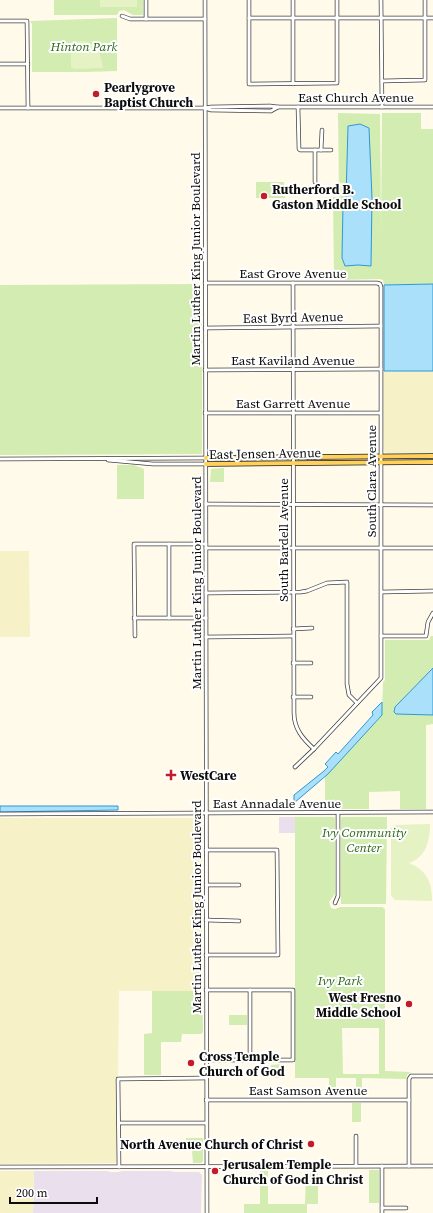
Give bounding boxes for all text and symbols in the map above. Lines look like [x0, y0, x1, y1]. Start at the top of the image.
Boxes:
park label: Hinton Park [50, 38, 118, 55]
place label: Pearlygrove Baptist Church [104, 79, 193, 111]
marker: Pearlygrove Baptist Church [91, 89, 101, 99]
street label: East Church Avenue [298, 89, 414, 106]
street label: Martin Luther King Junior Boulevard [187, 152, 204, 366]
place label: Rutherford B. Gaston Middle School [272, 181, 402, 213]
marker: Rutherford B. Gaston Middle School [259, 191, 269, 201]
street label: East Grove Avenue [239, 265, 347, 282]
street label: East Byrd Avenue [243, 308, 344, 327]
street label: East Kaviland Avenue [231, 352, 355, 369]
street label: East Garrett Avenue [236, 395, 351, 412]
street label: South Clara Avenue [363, 424, 380, 537]
street label: East Jensen Avenue [209, 444, 322, 463]
street label: Martin Luther King Junior Boulevard [188, 476, 205, 690]
street label: South Bardell Avenue [275, 478, 292, 602]
place label: WestCare [180, 767, 237, 784]
marker: WestCare [165, 769, 177, 781]
street label: East Annadale Avenue [213, 795, 342, 812]
street label: Martin Luther King Junior Boulevard [188, 800, 205, 1014]
park label: Ivy Community Center [321, 824, 407, 856]
park label: Ivy Park [317, 972, 363, 989]
place label: West Fresno Middle School [316, 989, 401, 1021]
marker: West Fresno Middle School [404, 999, 414, 1009]
place label: Cross Temple Church of God [199, 1048, 285, 1080]
marker: Cross Temple Church of God [186, 1058, 196, 1068]
street label: East Samson Avenue [249, 1082, 368, 1099]
place label: North Avenue Church of Christ [120, 1136, 303, 1153]
marker: North Avenue Church of Christ [306, 1139, 316, 1149]
place label: Jerusalem Temple Church of God in Christ [222, 1156, 364, 1188]
marker: Jerusalem Temple Church of God in Christ [210, 1166, 220, 1176]
scale bar [10, 1179, 97, 1205]
text: 200 m [16, 1185, 48, 1201]

